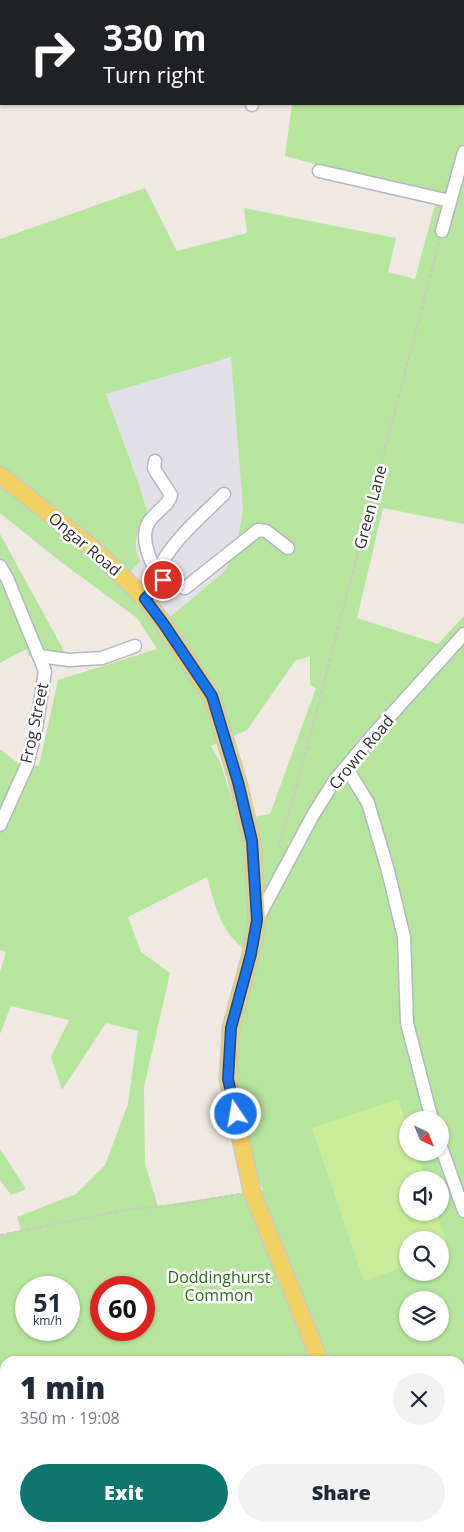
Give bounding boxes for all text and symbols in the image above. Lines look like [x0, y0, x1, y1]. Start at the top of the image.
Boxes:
text: 330 m [103, 14, 207, 61]
icon: right [20, 20, 85, 85]
text: Turn right [103, 59, 205, 89]
street label: Green Lane [348, 463, 392, 551]
street label: Ongar Road [44, 507, 126, 581]
pin [142, 559, 184, 601]
icon: arrive [149, 566, 177, 594]
street label: Frog Street [15, 680, 53, 765]
street label: Crown Road [323, 710, 399, 794]
position arrow [209, 1087, 261, 1139]
north arrow [399, 1111, 449, 1161]
map controls [399, 1111, 449, 1341]
button: sound [399, 1171, 449, 1221]
button: search [399, 1231, 449, 1281]
park label: Doddinghurst Common [168, 1266, 271, 1306]
speed limit sign: 60 [90, 1276, 155, 1341]
text: 51 [33, 1285, 62, 1319]
button: layers [399, 1291, 449, 1341]
text: km/h [33, 1312, 62, 1329]
text: 1 min [20, 1367, 105, 1408]
button: close [393, 1373, 445, 1425]
text: 350 m · 19:08 [20, 1407, 120, 1429]
button: Exit [20, 1464, 228, 1522]
button: Share [238, 1464, 445, 1522]

